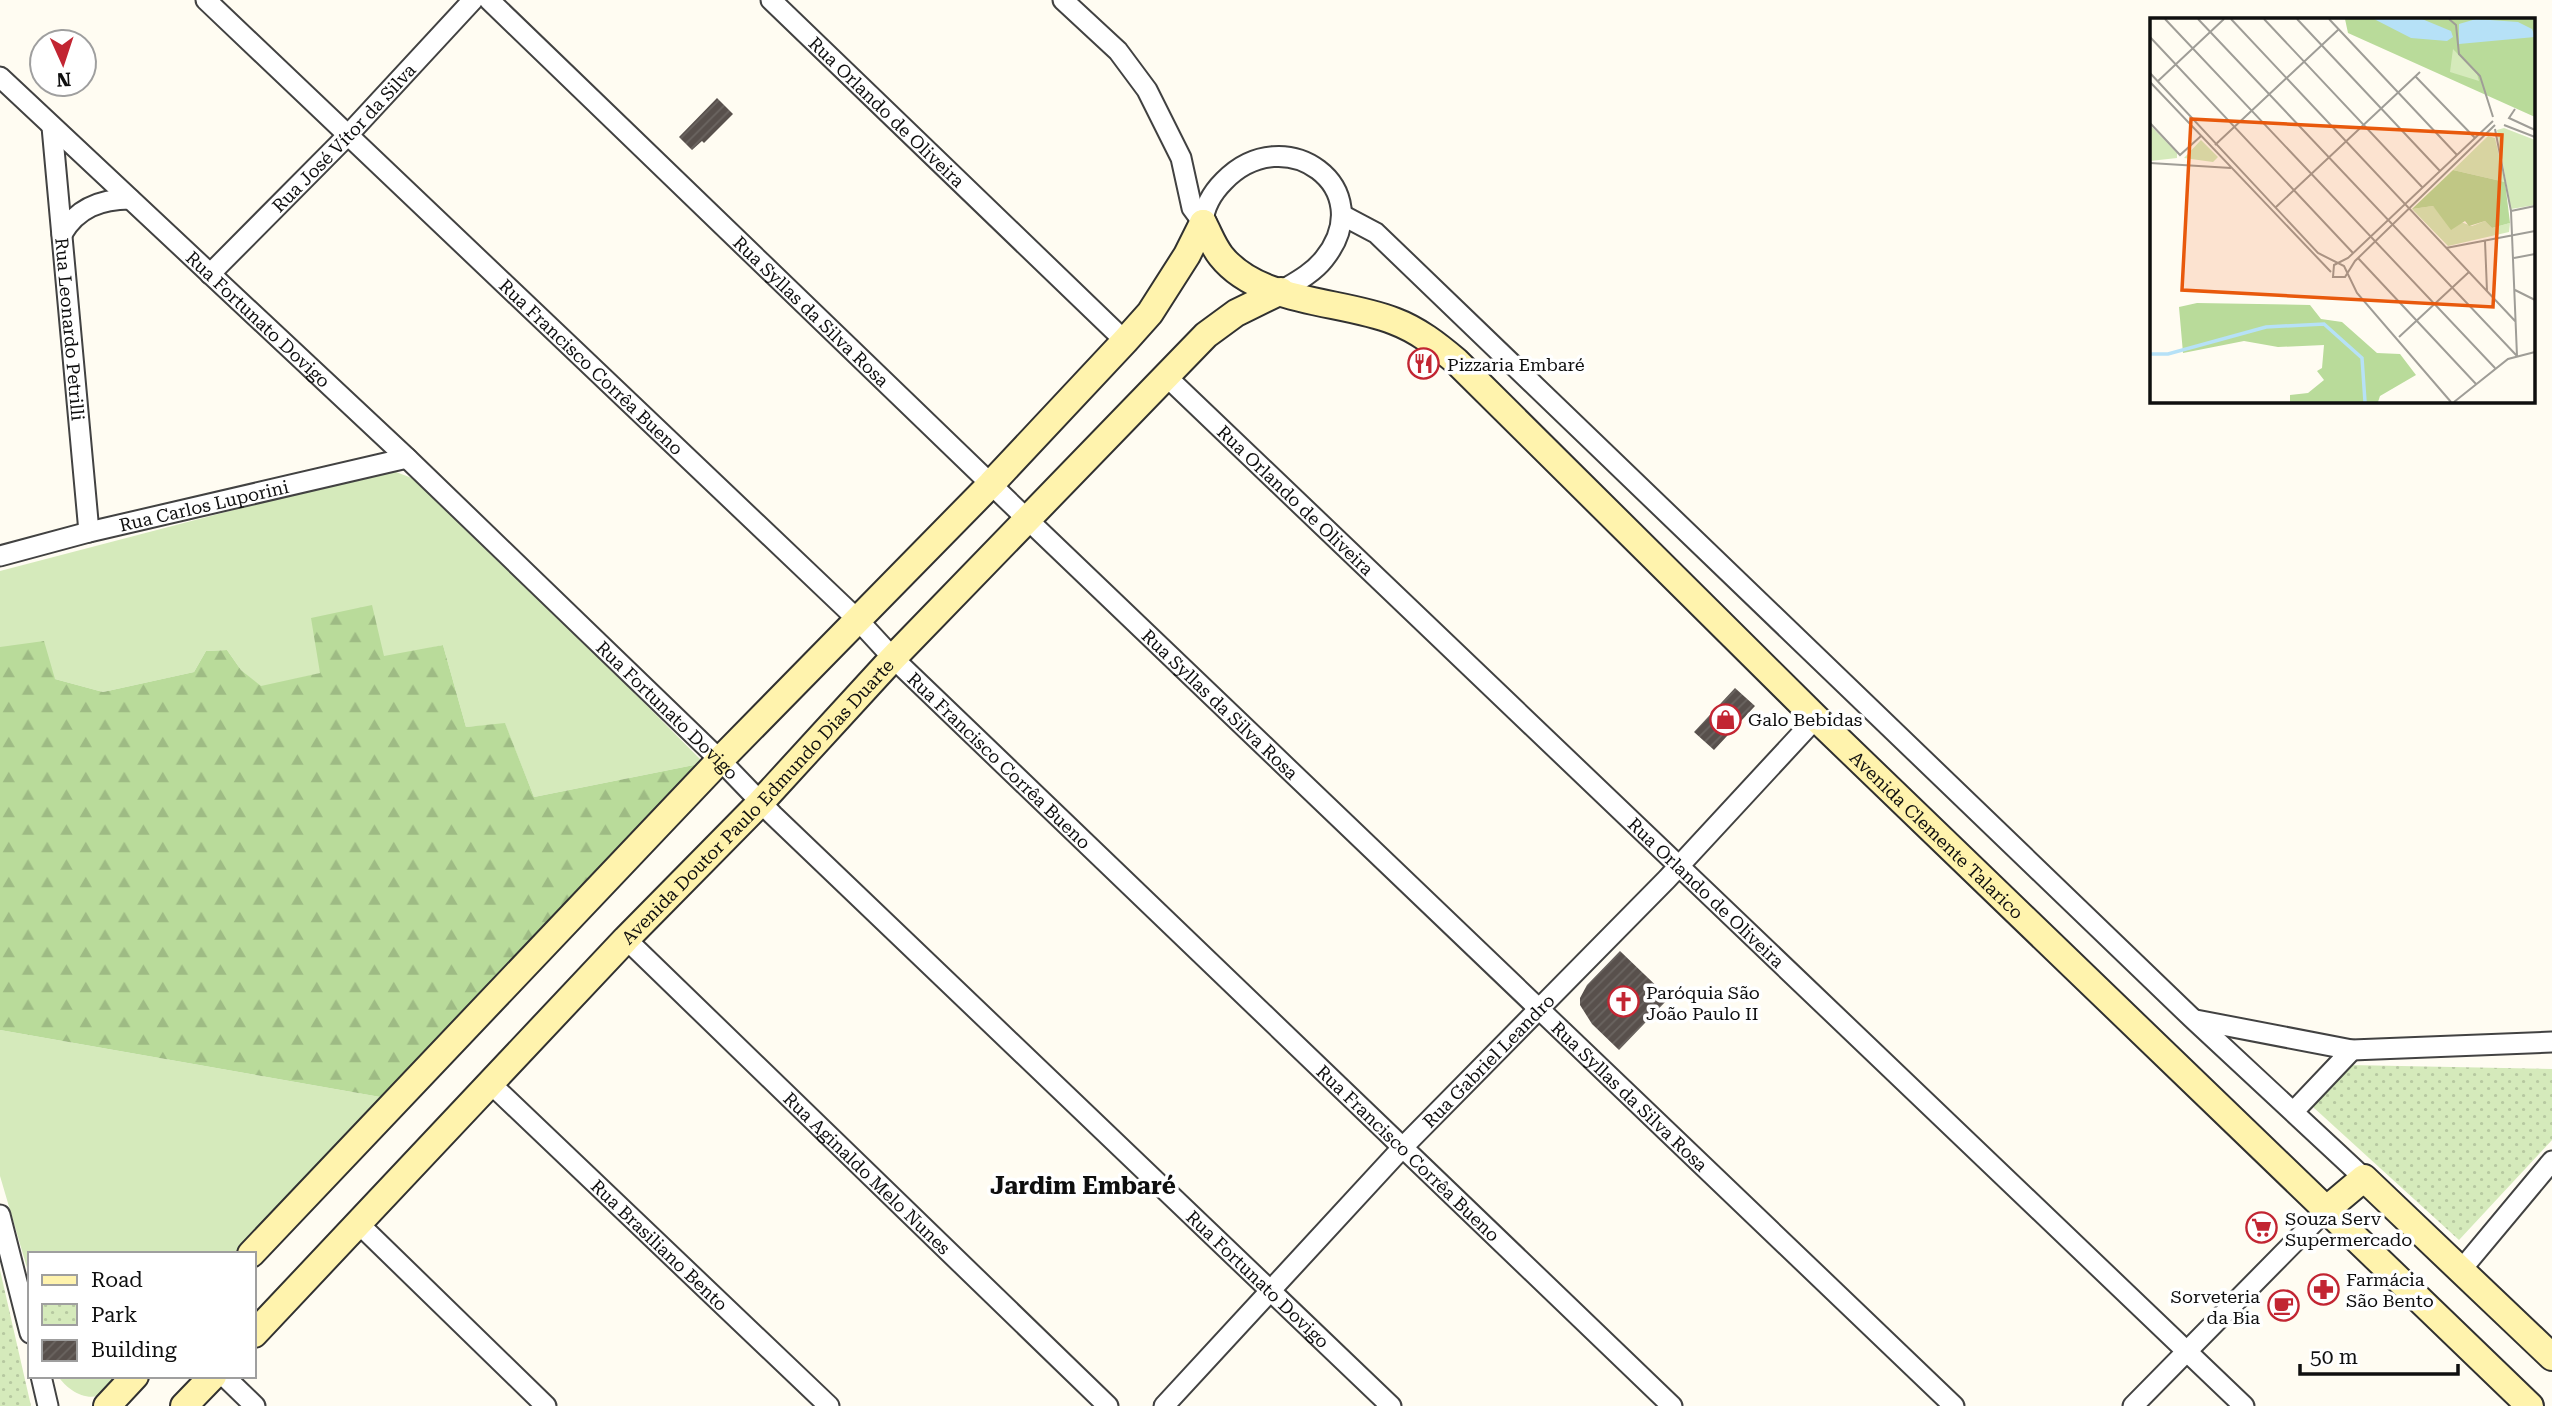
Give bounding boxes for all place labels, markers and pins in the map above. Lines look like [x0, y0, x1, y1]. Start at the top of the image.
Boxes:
restaurant icon: Pizzaria Embaré [1407, 347, 1441, 381]
place label: Pizzaria Embaré [1447, 354, 1585, 375]
shop icon: Galo Bebidas [1708, 702, 1742, 736]
place label: Galo Bebidas [1748, 709, 1862, 730]
place label: Paróquia São João Paulo II [1646, 982, 1760, 1024]
church icon: Paróquia São João Paulo II [1606, 985, 1640, 1019]
place label: Souza Serv Supermercado [2285, 1208, 2412, 1250]
supermarket icon: Souza Serv Supermercado [2245, 1211, 2279, 1245]
place label: Farmácia São Bento [2346, 1269, 2434, 1311]
pharmacy icon: Farmácia São Bento [2306, 1272, 2340, 1306]
place label: Sorveteria da Bia [2170, 1286, 2260, 1328]
cafe icon: Sorveteria da Bia [2266, 1289, 2300, 1323]

